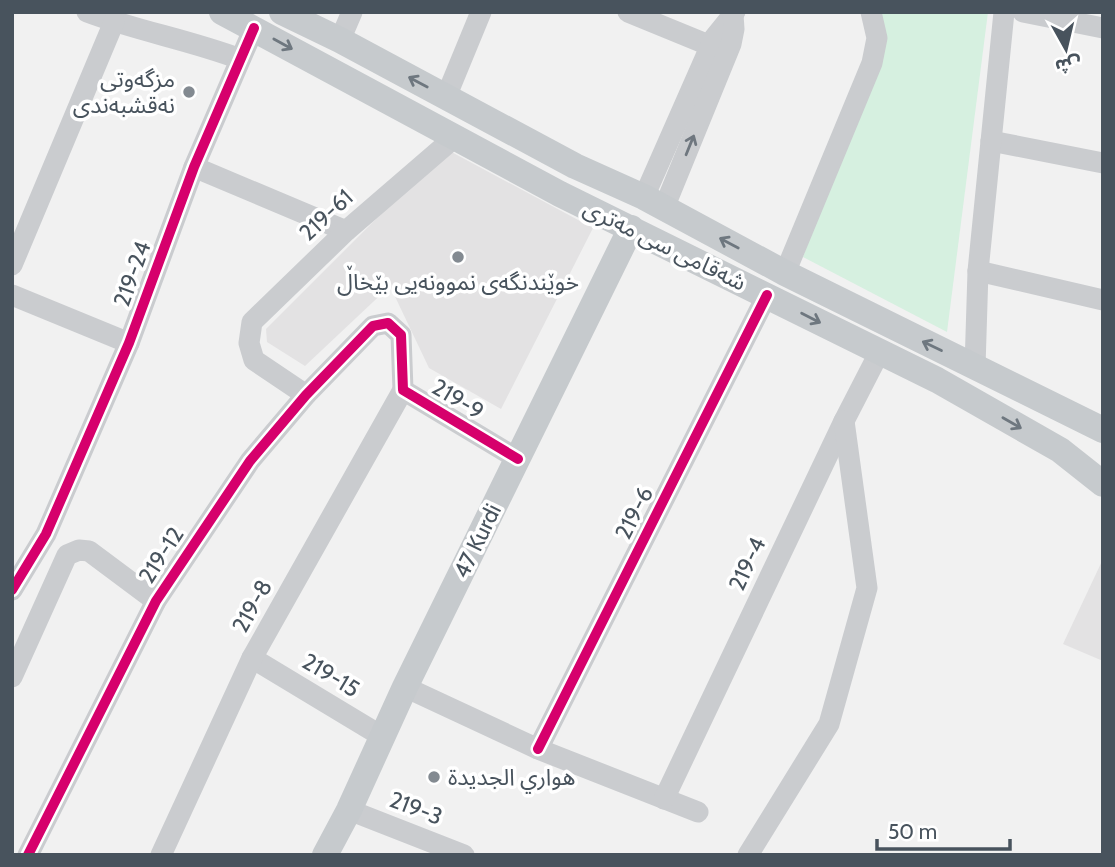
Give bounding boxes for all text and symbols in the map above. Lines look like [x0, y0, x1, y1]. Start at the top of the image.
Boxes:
north arrow [1031, 14, 1101, 84]
one-way arrow [272, 37, 292, 51]
text: ش [1054, 52, 1083, 79]
place label: مزگەوتی نەقشبەندی [73, 65, 175, 119]
one-way arrow [408, 75, 429, 88]
marker: مزگەوتی نەقشبەندی [181, 84, 197, 100]
one-way arrow [684, 135, 697, 157]
street label: 219-61 [294, 183, 358, 247]
street label: شەقامی سی مەتری [579, 194, 751, 296]
one-way arrow [719, 236, 740, 249]
street label: 219-24 [107, 238, 157, 310]
marker: خوێندنگەی نموونەیی بێخاڵ [450, 249, 466, 265]
place label: خوێندنگەی نموونەیی بێخاڵ [337, 265, 579, 296]
one-way arrow [800, 311, 821, 325]
one-way arrow [922, 338, 943, 352]
street label: 219-9 [427, 373, 489, 425]
one-way arrow [1002, 416, 1022, 430]
street label: 219-6 [609, 482, 659, 544]
street label: 47 Kurdi [447, 499, 507, 583]
street label: 219-12 [132, 522, 190, 588]
street label: 219-4 [723, 533, 771, 595]
street label: 219-8 [226, 575, 278, 637]
street label: 219-15 [297, 647, 365, 703]
place label: هواري الجديدة [448, 763, 575, 794]
marker: هواري الجديدة [426, 769, 442, 785]
street label: 219-3 [386, 785, 446, 831]
scale bar [877, 808, 1010, 852]
text: 50 m [888, 819, 937, 844]

